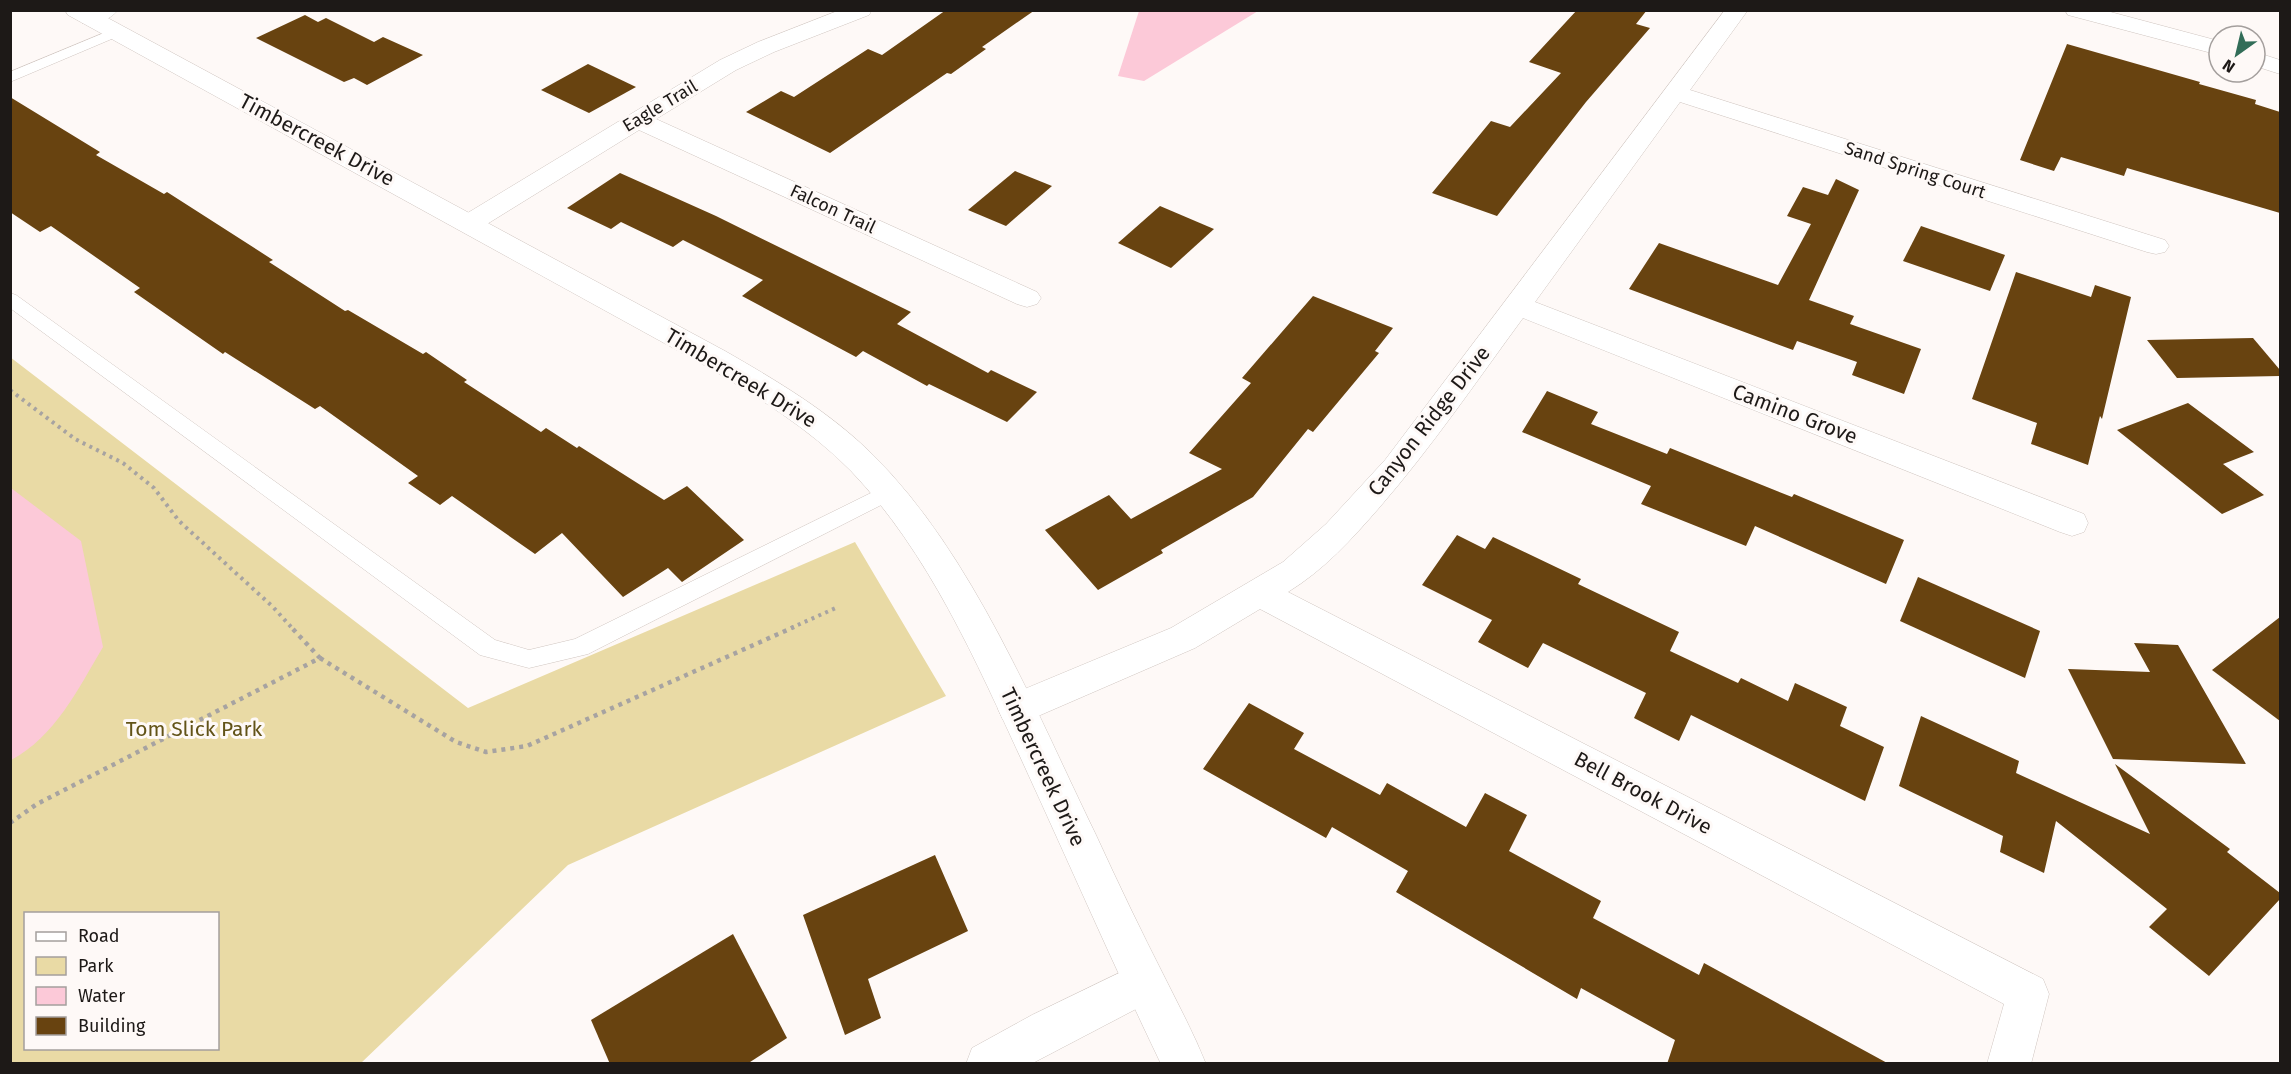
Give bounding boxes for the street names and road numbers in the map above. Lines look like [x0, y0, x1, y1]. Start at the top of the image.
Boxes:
street label: Eagle Trail [619, 75, 701, 137]
street label: Timbercreek Drive [235, 88, 399, 192]
street label: Sand Spring Court [1842, 137, 1989, 203]
street label: Falcon Trail [787, 180, 879, 238]
street label: Timbercreek Drive [661, 323, 821, 433]
street label: Canyon Ridge Drive [1362, 341, 1496, 501]
street label: Camino Grove [1729, 378, 1861, 450]
street label: Timbercreek Drive [995, 683, 1091, 851]
street label: Bell Brook Drive [1570, 746, 1716, 840]

